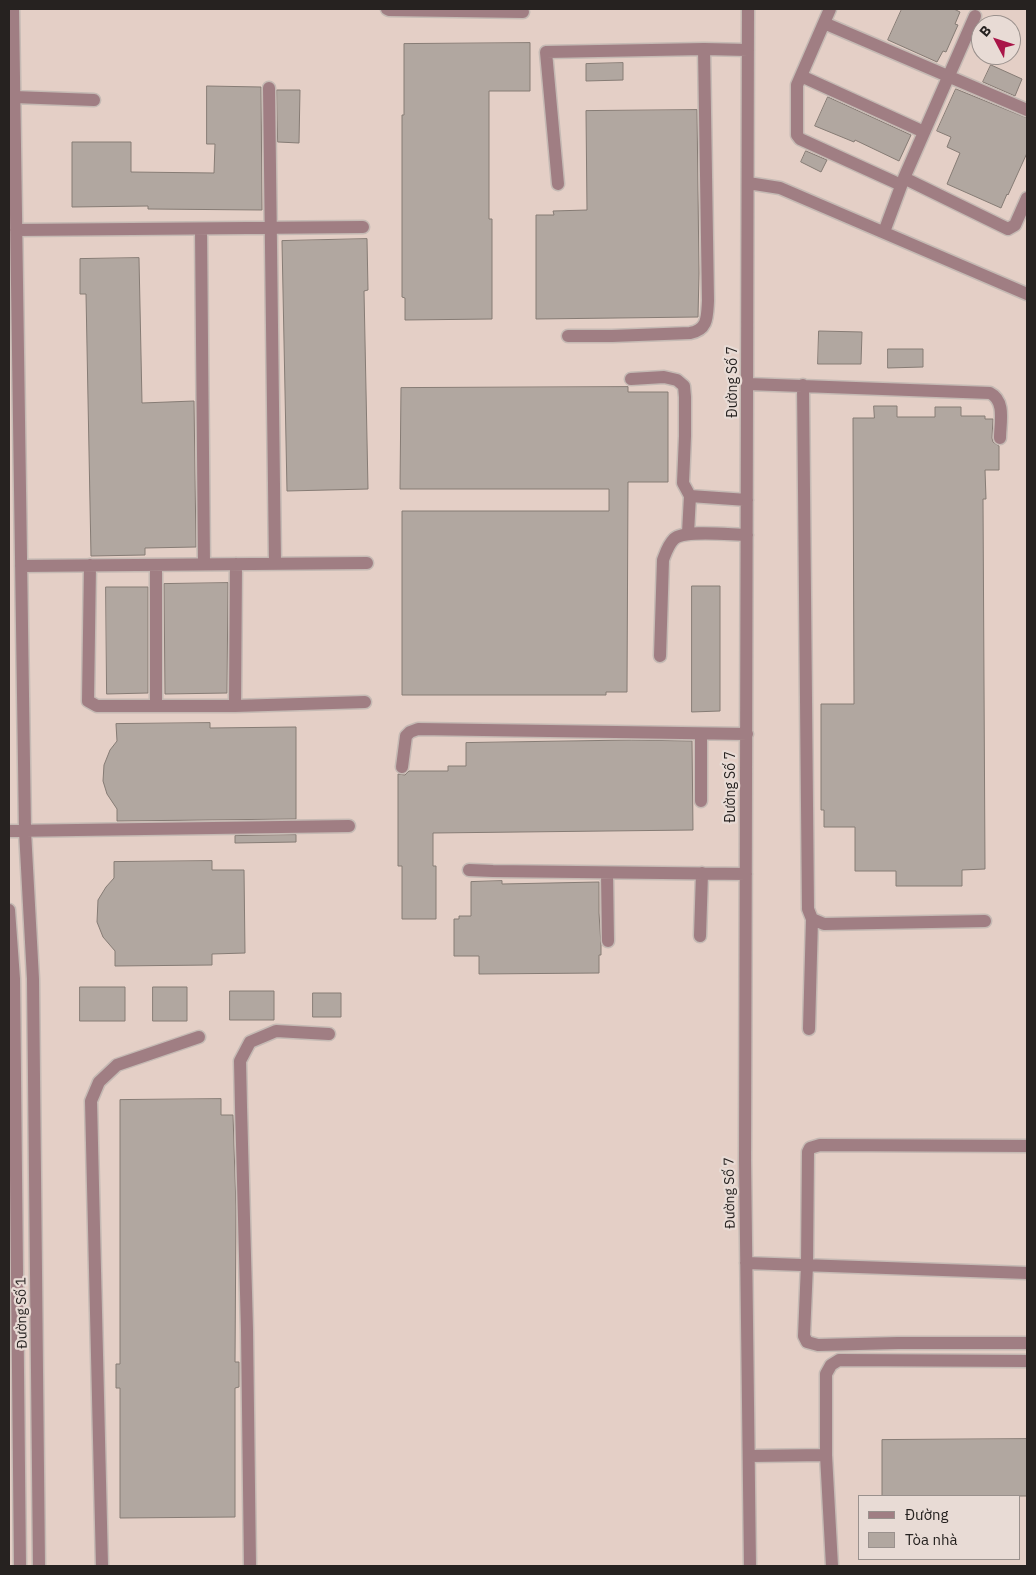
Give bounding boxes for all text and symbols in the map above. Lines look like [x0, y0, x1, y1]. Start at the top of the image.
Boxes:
north arrow [971, 15, 1021, 65]
text: B [975, 22, 995, 40]
street label: Đường Số 7 [725, 346, 741, 418]
street label: Đường Số 7 [723, 751, 739, 823]
street label: Đường Số 7 [721, 1157, 739, 1229]
street label: Đường Số 1 [13, 1277, 31, 1349]
legend [858, 1495, 1021, 1560]
text: Đường [905, 1505, 948, 1524]
text: Tòa nhà [905, 1530, 958, 1549]

